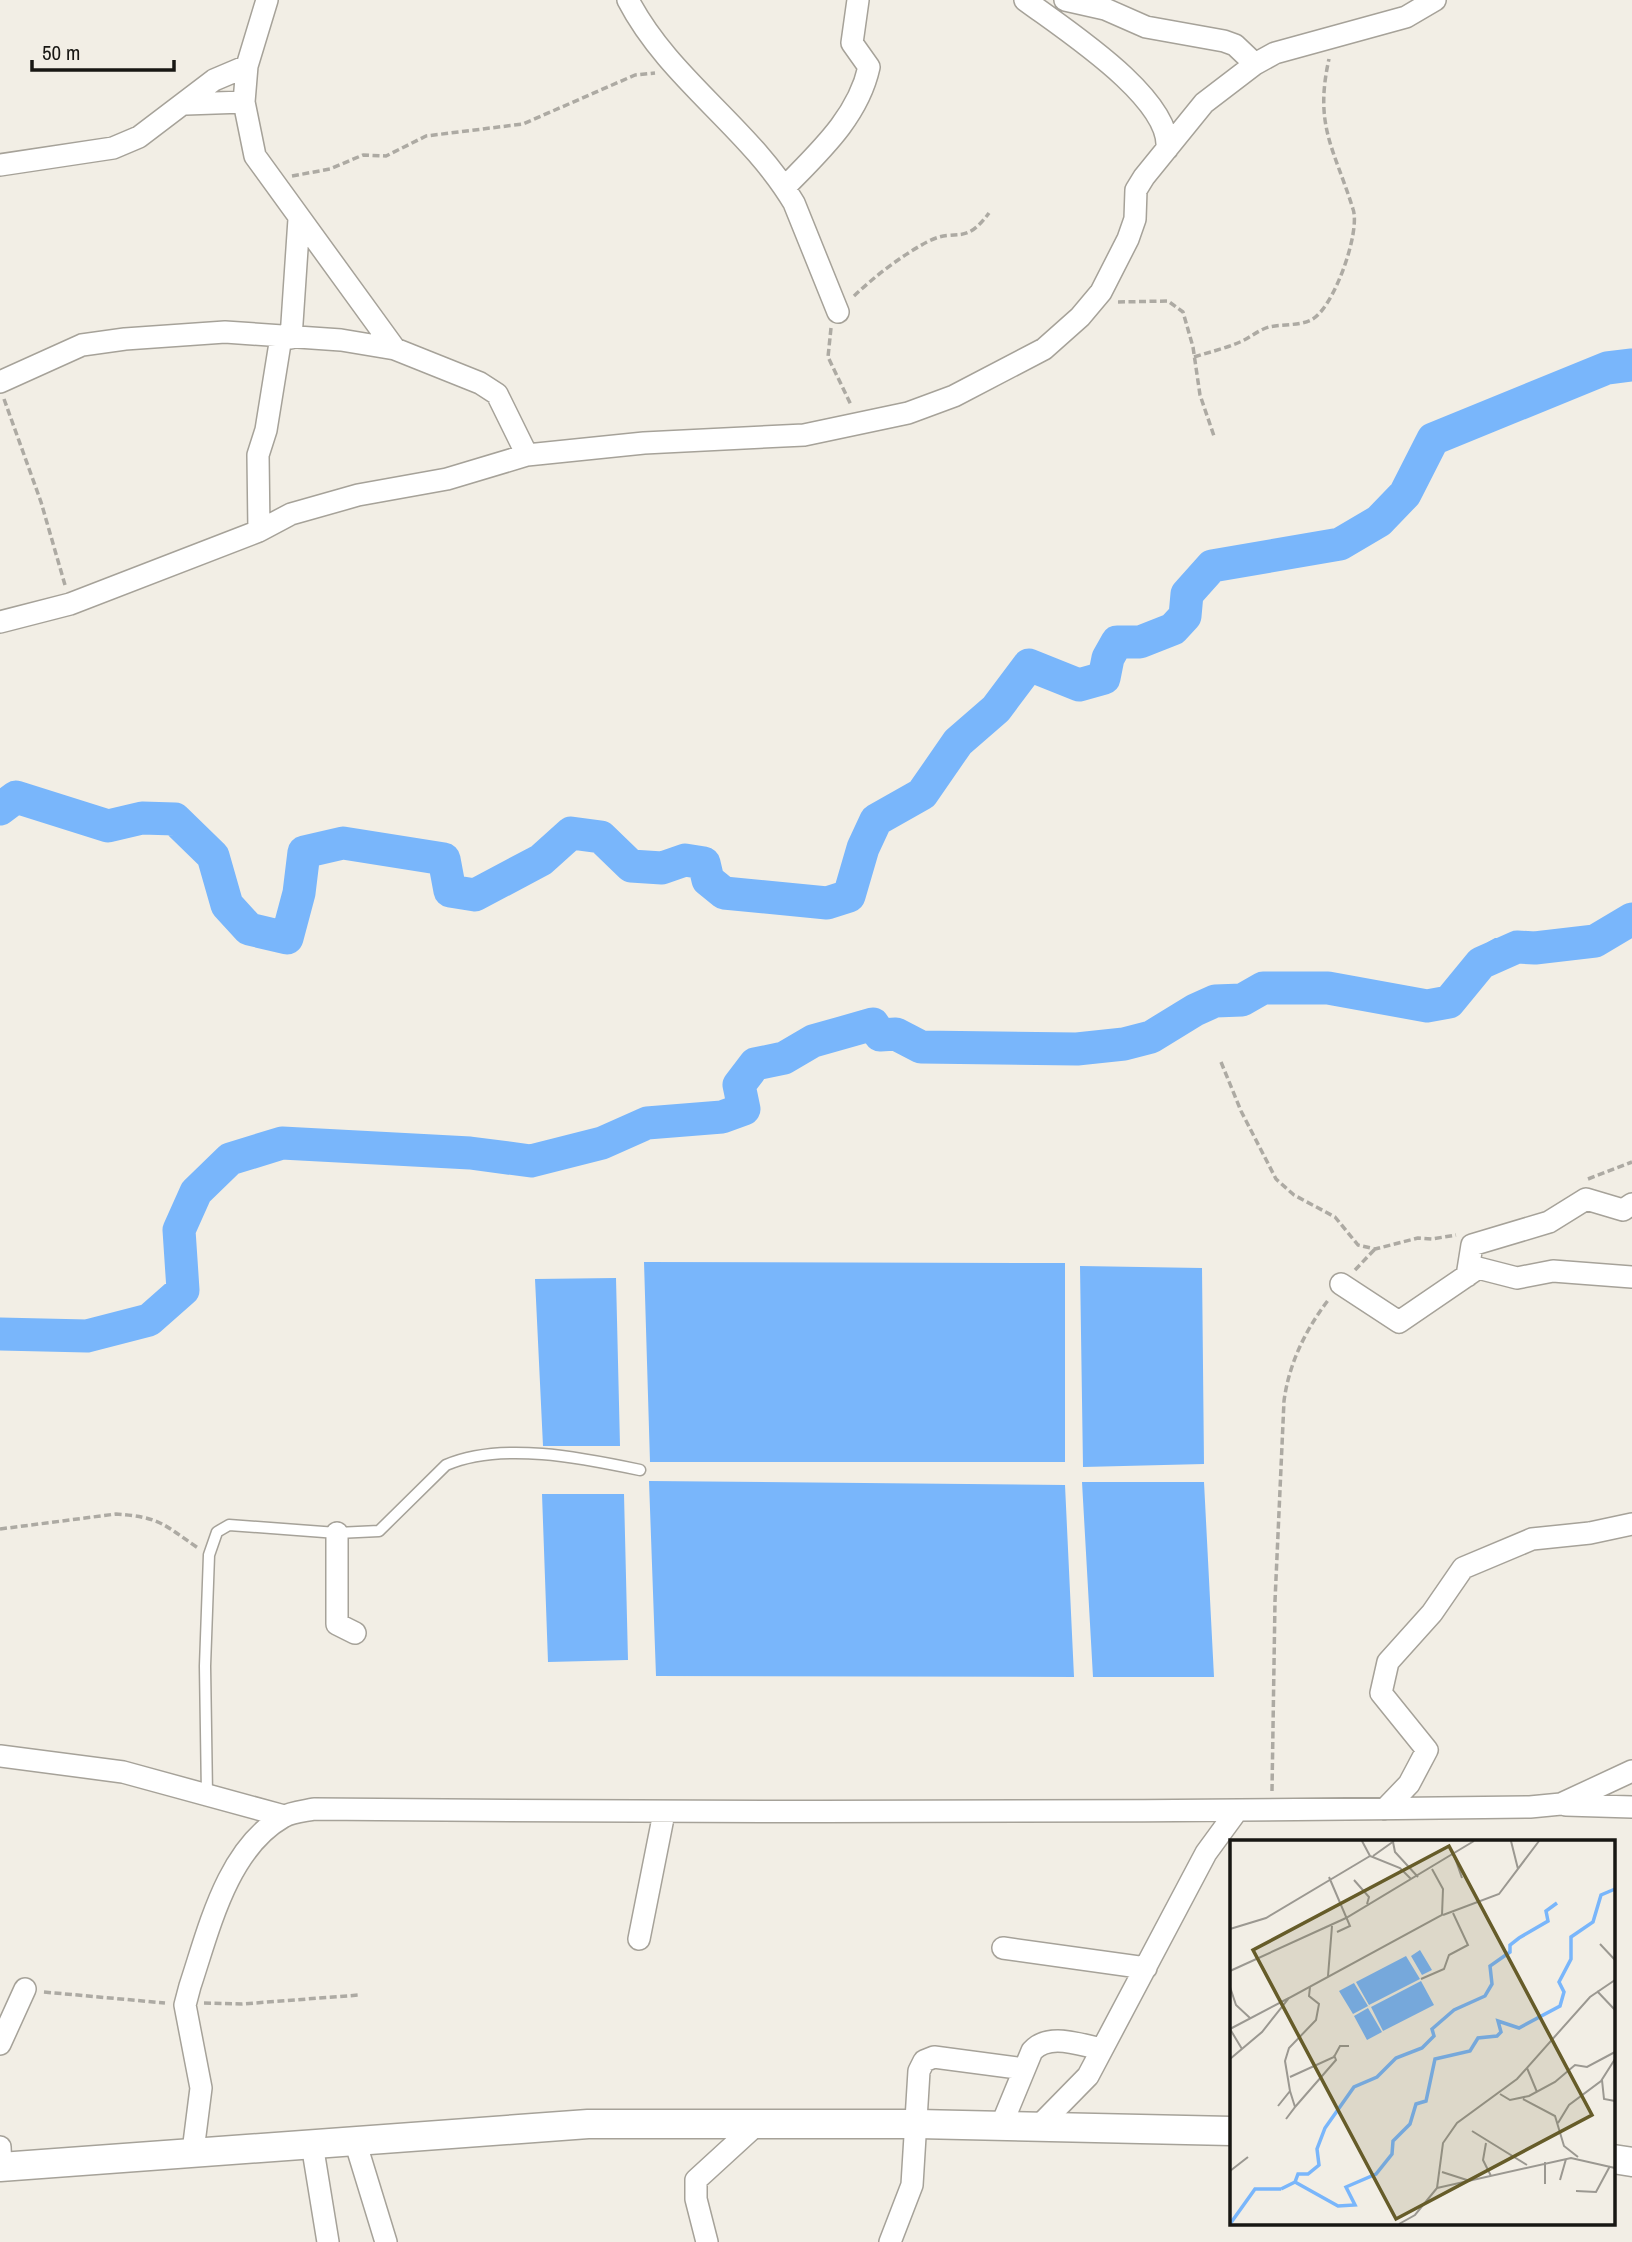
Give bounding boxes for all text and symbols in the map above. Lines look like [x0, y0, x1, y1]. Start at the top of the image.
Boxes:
scale bar [32, 28, 173, 72]
text: 50 m [42, 38, 80, 67]
inset map [1230, 1840, 1614, 2224]

